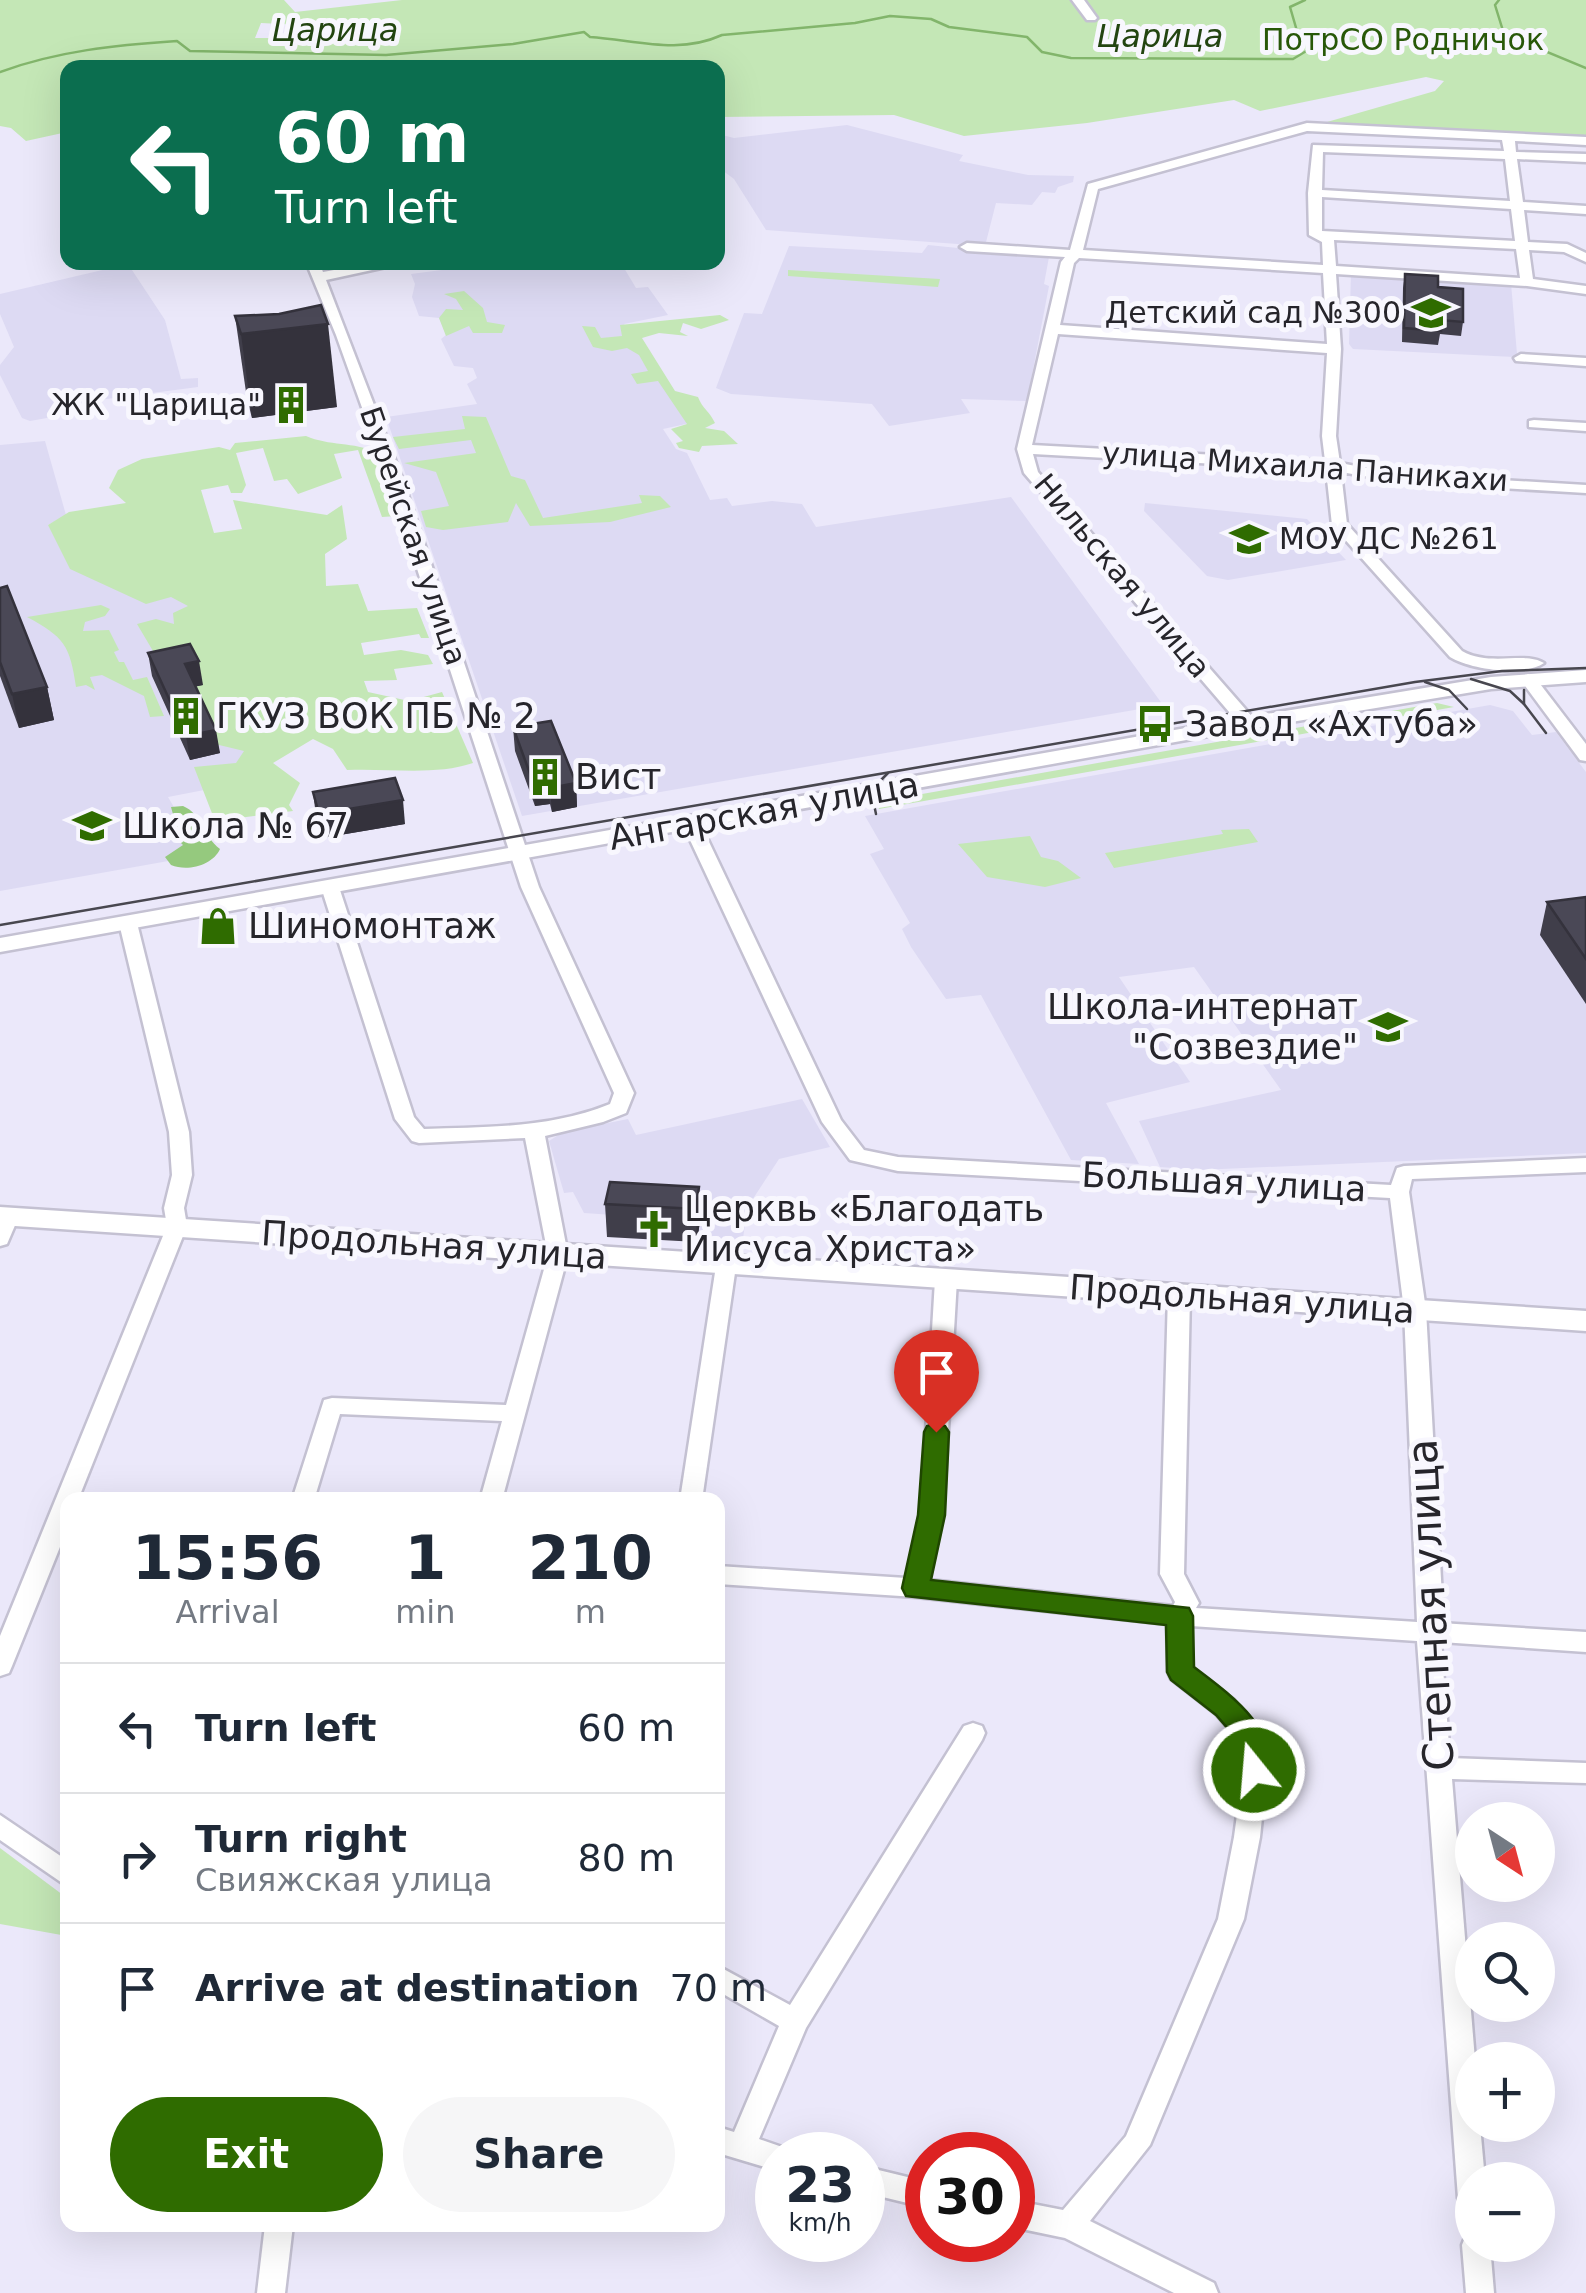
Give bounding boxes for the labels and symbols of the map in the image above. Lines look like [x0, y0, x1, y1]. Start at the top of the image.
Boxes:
water label: Царица [272, 11, 398, 49]
water label: Царица [1097, 17, 1223, 55]
park label: ПотрСО Родничок [1262, 22, 1544, 57]
school or university icon: Детский сад №300 [1410, 292, 1452, 334]
place label: Детский сад №300 [1105, 295, 1401, 330]
building icon: ЖК "Царица" [270, 384, 312, 426]
place label: ЖК "Царица" [51, 387, 261, 422]
street label: Бурейская улица [353, 402, 474, 670]
street label: улица Михаила Паникахи [1101, 435, 1509, 498]
street label: Нильская улица [1027, 467, 1218, 684]
school or university icon: МОУ ДС №261 [1228, 518, 1270, 560]
place label: МОУ ДС №261 [1279, 521, 1499, 556]
building icon: ГКУЗ ВОК ПБ № 2 [165, 695, 207, 737]
place label: ГКУЗ ВОК ПБ № 2 [216, 696, 536, 736]
bus stop icon: Завод «Ахтуба» [1134, 703, 1176, 745]
place label: Завод «Ахтуба» [1185, 704, 1478, 744]
building icon: Вист [524, 756, 566, 798]
place label: Вист [575, 757, 661, 797]
street label: Ангарская улица [606, 764, 922, 858]
school or university icon: Школа № 67 [71, 805, 113, 847]
place label: Школа № 67 [122, 806, 349, 846]
shop icon: Шиномонтаж [197, 905, 239, 947]
place label: Шиномонтаж [248, 906, 497, 946]
place label: Школа-интернат "Созвездие" [1047, 987, 1358, 1067]
school or university icon: Школа-интернат "Созвездие" [1367, 1006, 1409, 1048]
street label: Большая улица [1081, 1155, 1367, 1209]
place label: Церквь «Благодать Иисуса Христа» [684, 1189, 1044, 1269]
church icon: Церквь «Благодать Иисуса Христа» [633, 1208, 675, 1250]
street label: Продольная улица [260, 1213, 608, 1277]
street label: Продольная улица [1068, 1267, 1416, 1331]
pin [894, 1330, 979, 1433]
street label: Степная улица [1397, 1438, 1464, 1772]
position arrow [1202, 1718, 1306, 1822]
north arrow [1455, 1802, 1555, 1902]
speed limit sign: 30 [905, 2132, 1035, 2262]

